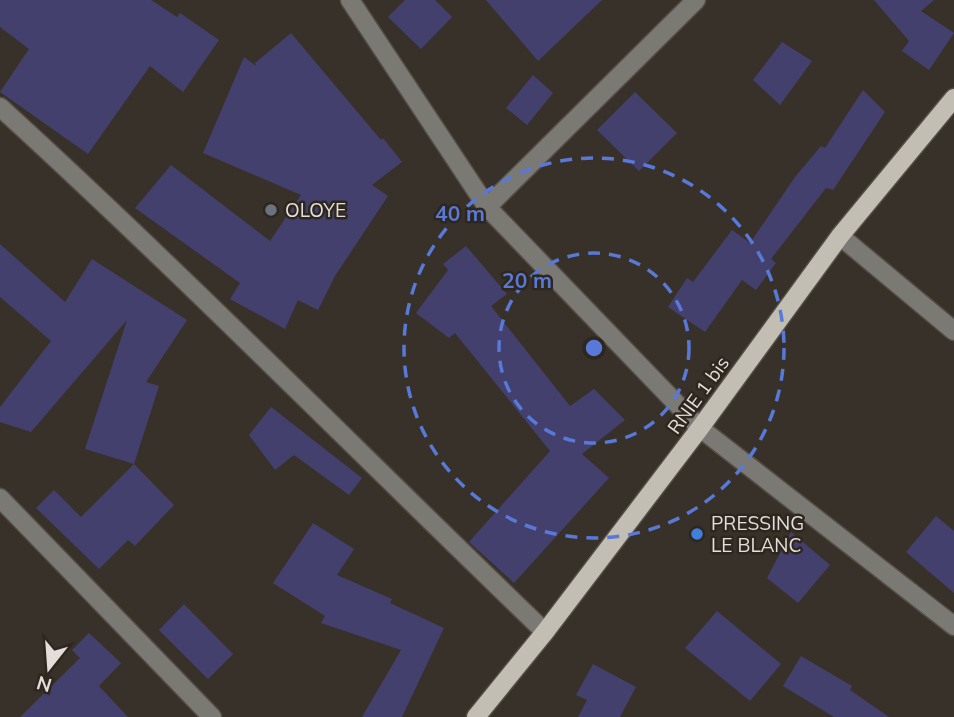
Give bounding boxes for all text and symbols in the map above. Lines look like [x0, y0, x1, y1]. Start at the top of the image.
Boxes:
place label: OLOYE [285, 198, 346, 222]
text: 40 m [435, 200, 485, 226]
marker: OLOYE [263, 202, 279, 218]
text: 20 m [502, 267, 552, 293]
centre of rings [582, 336, 606, 360]
street label: RNIE 1 bis [662, 351, 734, 439]
place label: PRESSING LE BLANC [711, 511, 804, 557]
marker: PRESSING LE BLANC [689, 526, 705, 542]
north arrow [14, 633, 84, 703]
text: N [34, 671, 54, 698]

